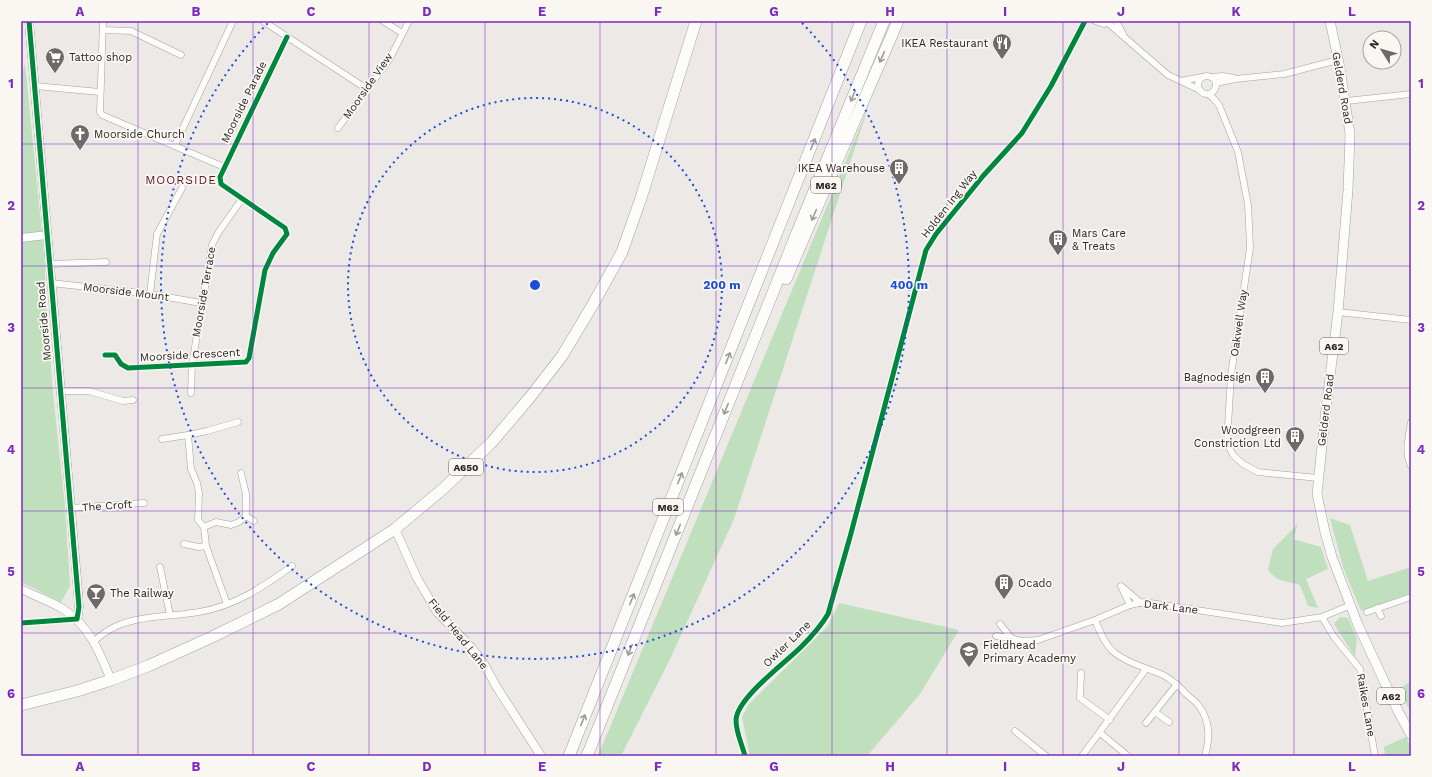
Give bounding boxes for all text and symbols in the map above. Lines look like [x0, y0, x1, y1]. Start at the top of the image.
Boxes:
text: A [76, 4, 85, 19]
text: B [192, 4, 201, 19]
text: C [307, 4, 316, 19]
text: D [422, 4, 432, 19]
text: E [538, 4, 546, 19]
text: F [654, 4, 662, 19]
text: G [769, 4, 779, 19]
text: H [885, 4, 895, 19]
text: I [1003, 4, 1007, 19]
text: J [1117, 4, 1125, 19]
text: K [1231, 4, 1241, 19]
text: L [1348, 4, 1356, 19]
north arrow [1362, 30, 1402, 70]
restaurant icon: IKEA Restaurant [991, 32, 1013, 60]
place label: IKEA Restaurant [901, 37, 988, 50]
text: N [1367, 37, 1382, 51]
supermarket icon: Tattoo shop [44, 46, 66, 74]
street label: Moorside View [340, 50, 396, 122]
one-way arrow [878, 50, 885, 62]
place label: Tattoo shop [69, 51, 132, 64]
street label: Gelderd Road [1329, 51, 1355, 125]
street label: Moorside Parade [219, 59, 269, 145]
text: 1 [8, 76, 14, 91]
text: 1 [1418, 76, 1424, 91]
one-way arrow [849, 90, 856, 102]
church icon: Moorside Church [69, 123, 91, 151]
place label: Moorside Church [94, 128, 185, 141]
one-way arrow [809, 139, 817, 151]
building icon: IKEA Warehouse [888, 157, 910, 185]
place label: IKEA Warehouse [798, 162, 885, 175]
street label: Holden Ing Way [918, 167, 980, 241]
district label: MOORSIDE [145, 173, 217, 187]
road number: M62 [811, 177, 841, 193]
text: 2 [7, 198, 15, 213]
text: 2 [1417, 198, 1425, 213]
one-way arrow [809, 208, 817, 220]
place label: Mars Care & Treats [1072, 227, 1126, 253]
building icon: Mars Care & Treats [1047, 228, 1069, 256]
street label: Moorside Terrace [190, 246, 218, 338]
centre of rings [528, 278, 542, 292]
text: 200 m [703, 278, 741, 292]
text: 400 m [890, 278, 928, 292]
street label: Moorside Mount [82, 280, 170, 304]
street label: Moorside Road [34, 281, 54, 361]
street label: Oakwell Way [1228, 288, 1250, 357]
text: 3 [7, 320, 15, 335]
text: 3 [1417, 320, 1425, 335]
road number: A62 [1320, 338, 1348, 354]
street label: Moorside Crescent [140, 346, 241, 364]
one-way arrow [725, 352, 732, 364]
building icon: Bagnodesign [1254, 366, 1276, 394]
place label: Bagnodesign [1184, 371, 1251, 384]
street label: Gelderd Road [1315, 373, 1337, 447]
one-way arrow [722, 403, 729, 415]
place label: Woodgreen Constriction Ltd [1194, 424, 1281, 450]
building icon: Woodgreen Constriction Ltd [1284, 425, 1306, 453]
text: 4 [7, 442, 16, 457]
text: 4 [1417, 442, 1426, 457]
road number: A650 [449, 459, 483, 475]
one-way arrow [676, 473, 684, 485]
street label: The Croft [82, 498, 133, 514]
road number: M62 [653, 499, 683, 515]
one-way arrow [673, 524, 681, 536]
text: 5 [7, 564, 15, 579]
text: 5 [1417, 564, 1425, 579]
building icon: Ocado [993, 572, 1015, 600]
place label: Ocado [1018, 577, 1052, 590]
bar icon: The Railway [85, 582, 107, 610]
place label: The Railway [110, 587, 174, 600]
one-way arrow [628, 594, 636, 606]
street label: Field Head Lane [426, 596, 490, 672]
street label: Dark Lane [1143, 597, 1199, 617]
street label: Owler Lane [761, 618, 813, 670]
place label: Fieldhead Primary Academy [983, 639, 1076, 665]
school or university icon: Fieldhead Primary Academy [958, 640, 980, 668]
one-way arrow [625, 644, 633, 656]
street label: Raikes Lane [1354, 672, 1378, 738]
text: 6 [7, 686, 15, 701]
text: 6 [1417, 686, 1425, 701]
road number: A62 [1377, 688, 1405, 704]
one-way arrow [580, 714, 588, 726]
text: A [76, 759, 85, 774]
text: B [192, 759, 201, 774]
text: C [307, 759, 316, 774]
text: D [422, 759, 432, 774]
text: E [538, 759, 546, 774]
text: F [654, 759, 662, 774]
text: G [769, 759, 779, 774]
text: H [885, 759, 895, 774]
text: I [1003, 759, 1007, 774]
text: J [1117, 759, 1125, 774]
text: K [1231, 759, 1241, 774]
text: L [1348, 759, 1356, 774]

